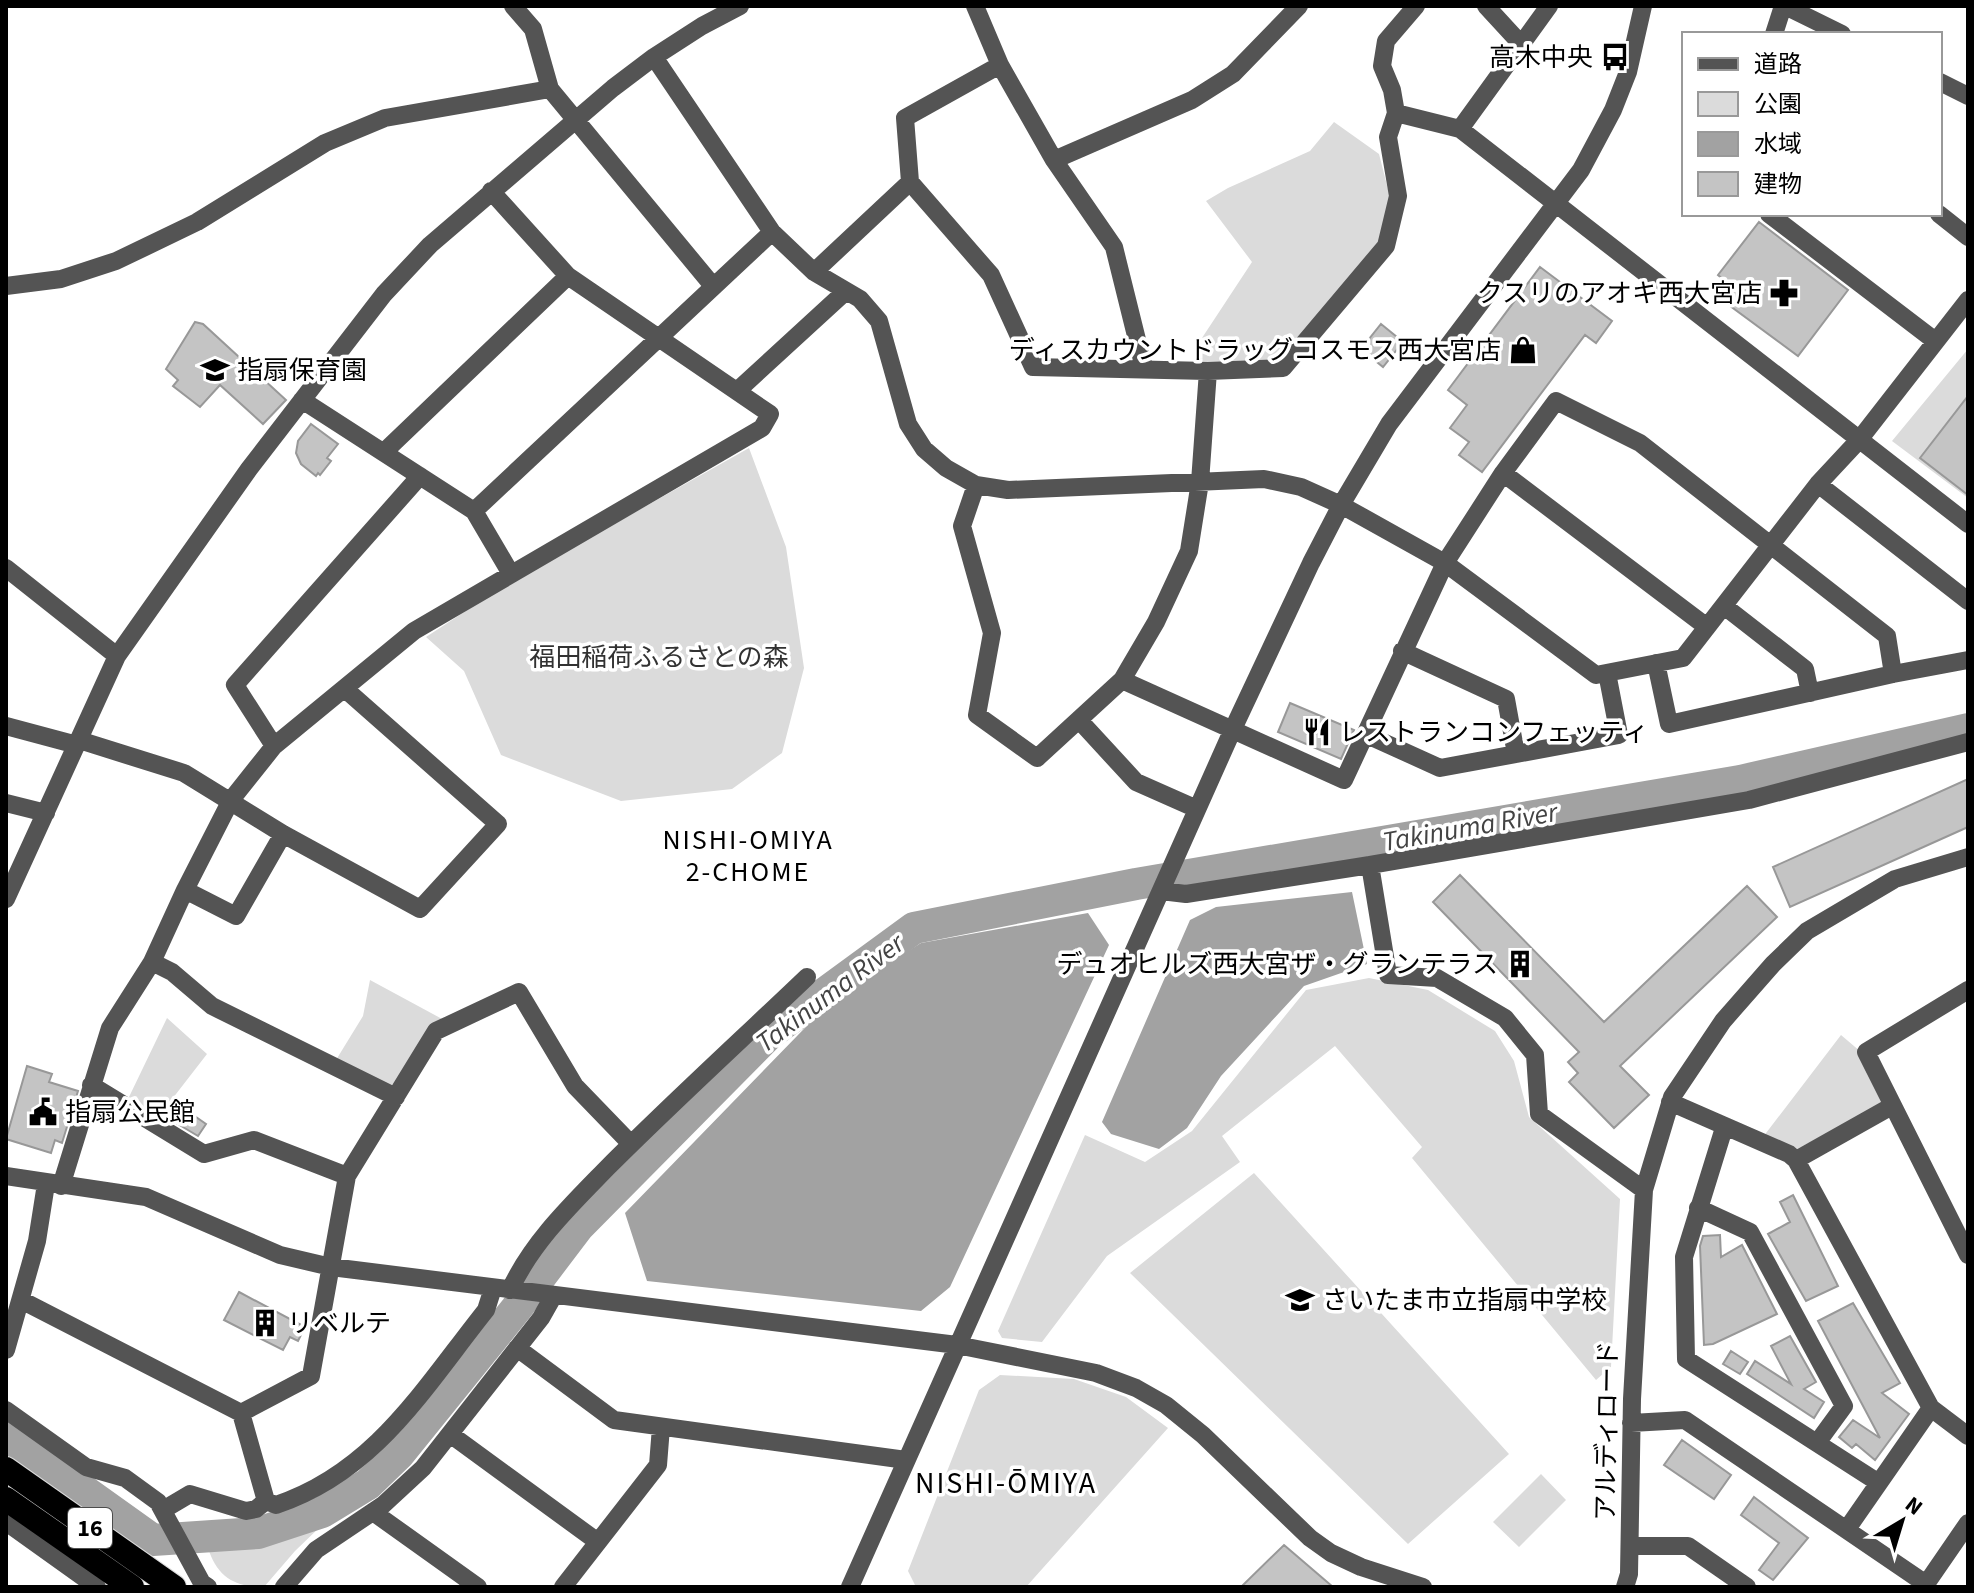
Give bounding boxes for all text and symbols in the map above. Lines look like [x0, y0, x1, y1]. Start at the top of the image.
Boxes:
legend [1682, 32, 1942, 216]
place label: 高木中央 [1489, 39, 1593, 76]
bus stop icon: 高木中央 [1600, 42, 1630, 72]
text: 道路 [1754, 47, 1802, 82]
text: 公園 [1754, 87, 1802, 122]
text: 水域 [1754, 127, 1802, 162]
text: 建物 [1754, 167, 1802, 202]
place label: クスリのアオキ西大宮店 [1477, 275, 1762, 312]
pharmacy icon: クスリのアオキ西大宮店 [1769, 278, 1799, 308]
place label: ディスカウントドラッグコスモス西大宮店 [1009, 332, 1501, 369]
shop icon: ディスカウントドラッグコスモス西大宮店 [1508, 335, 1538, 365]
place label: 指扇保育園 [237, 352, 367, 389]
school or university icon: 指扇保育園 [200, 355, 230, 385]
park label: 福田稲荷ふるさとの森 [529, 639, 789, 676]
place label: レストランコンフェッティ [1339, 714, 1649, 751]
restaurant icon: レストランコンフェッティ [1302, 717, 1332, 747]
water label: Takinuma River [1379, 792, 1562, 862]
district label: NISHI-OMIYA 2-CHOME [662, 820, 834, 892]
water label: Takinuma River [747, 923, 914, 1062]
place label: デュオヒルズ西大宮ザ・グランテラス [1057, 946, 1498, 983]
building icon: デュオヒルズ西大宮ザ・グランテラス [1505, 949, 1535, 979]
place label: 指扇公民館 [65, 1094, 195, 1131]
public building icon: 指扇公民館 [28, 1097, 58, 1127]
place label: さいたま市立指扇中学校 [1322, 1282, 1607, 1319]
school or university icon: さいたま市立指扇中学校 [1285, 1285, 1315, 1315]
place label: リベルテ [287, 1305, 391, 1342]
building icon: リベルテ [250, 1308, 280, 1338]
street label: アルディロード [1587, 1341, 1627, 1521]
district label: NISHI-ŌMIYA [915, 1462, 1097, 1505]
north arrow [1862, 1481, 1942, 1561]
text: N [1898, 1489, 1929, 1523]
road number: 16 [68, 1508, 112, 1548]

